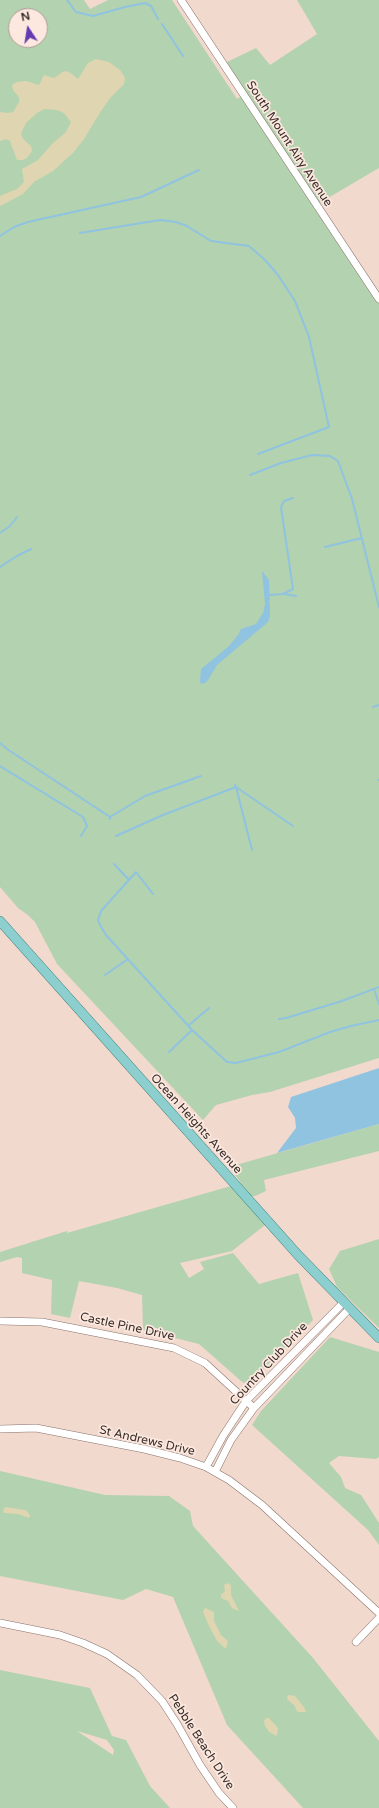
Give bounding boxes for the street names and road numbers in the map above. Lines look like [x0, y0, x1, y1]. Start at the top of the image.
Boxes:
street label: South Mount Airy Avenue [243, 78, 335, 210]
street label: Ocean Heights Avenue [147, 1071, 245, 1177]
street label: Castle Pine Drive [79, 1310, 175, 1344]
street label: Country Club Drive [227, 1320, 311, 1408]
street label: St Andrews Drive [98, 1423, 196, 1459]
street label: Pebble Beach Drive [165, 1692, 237, 1792]

